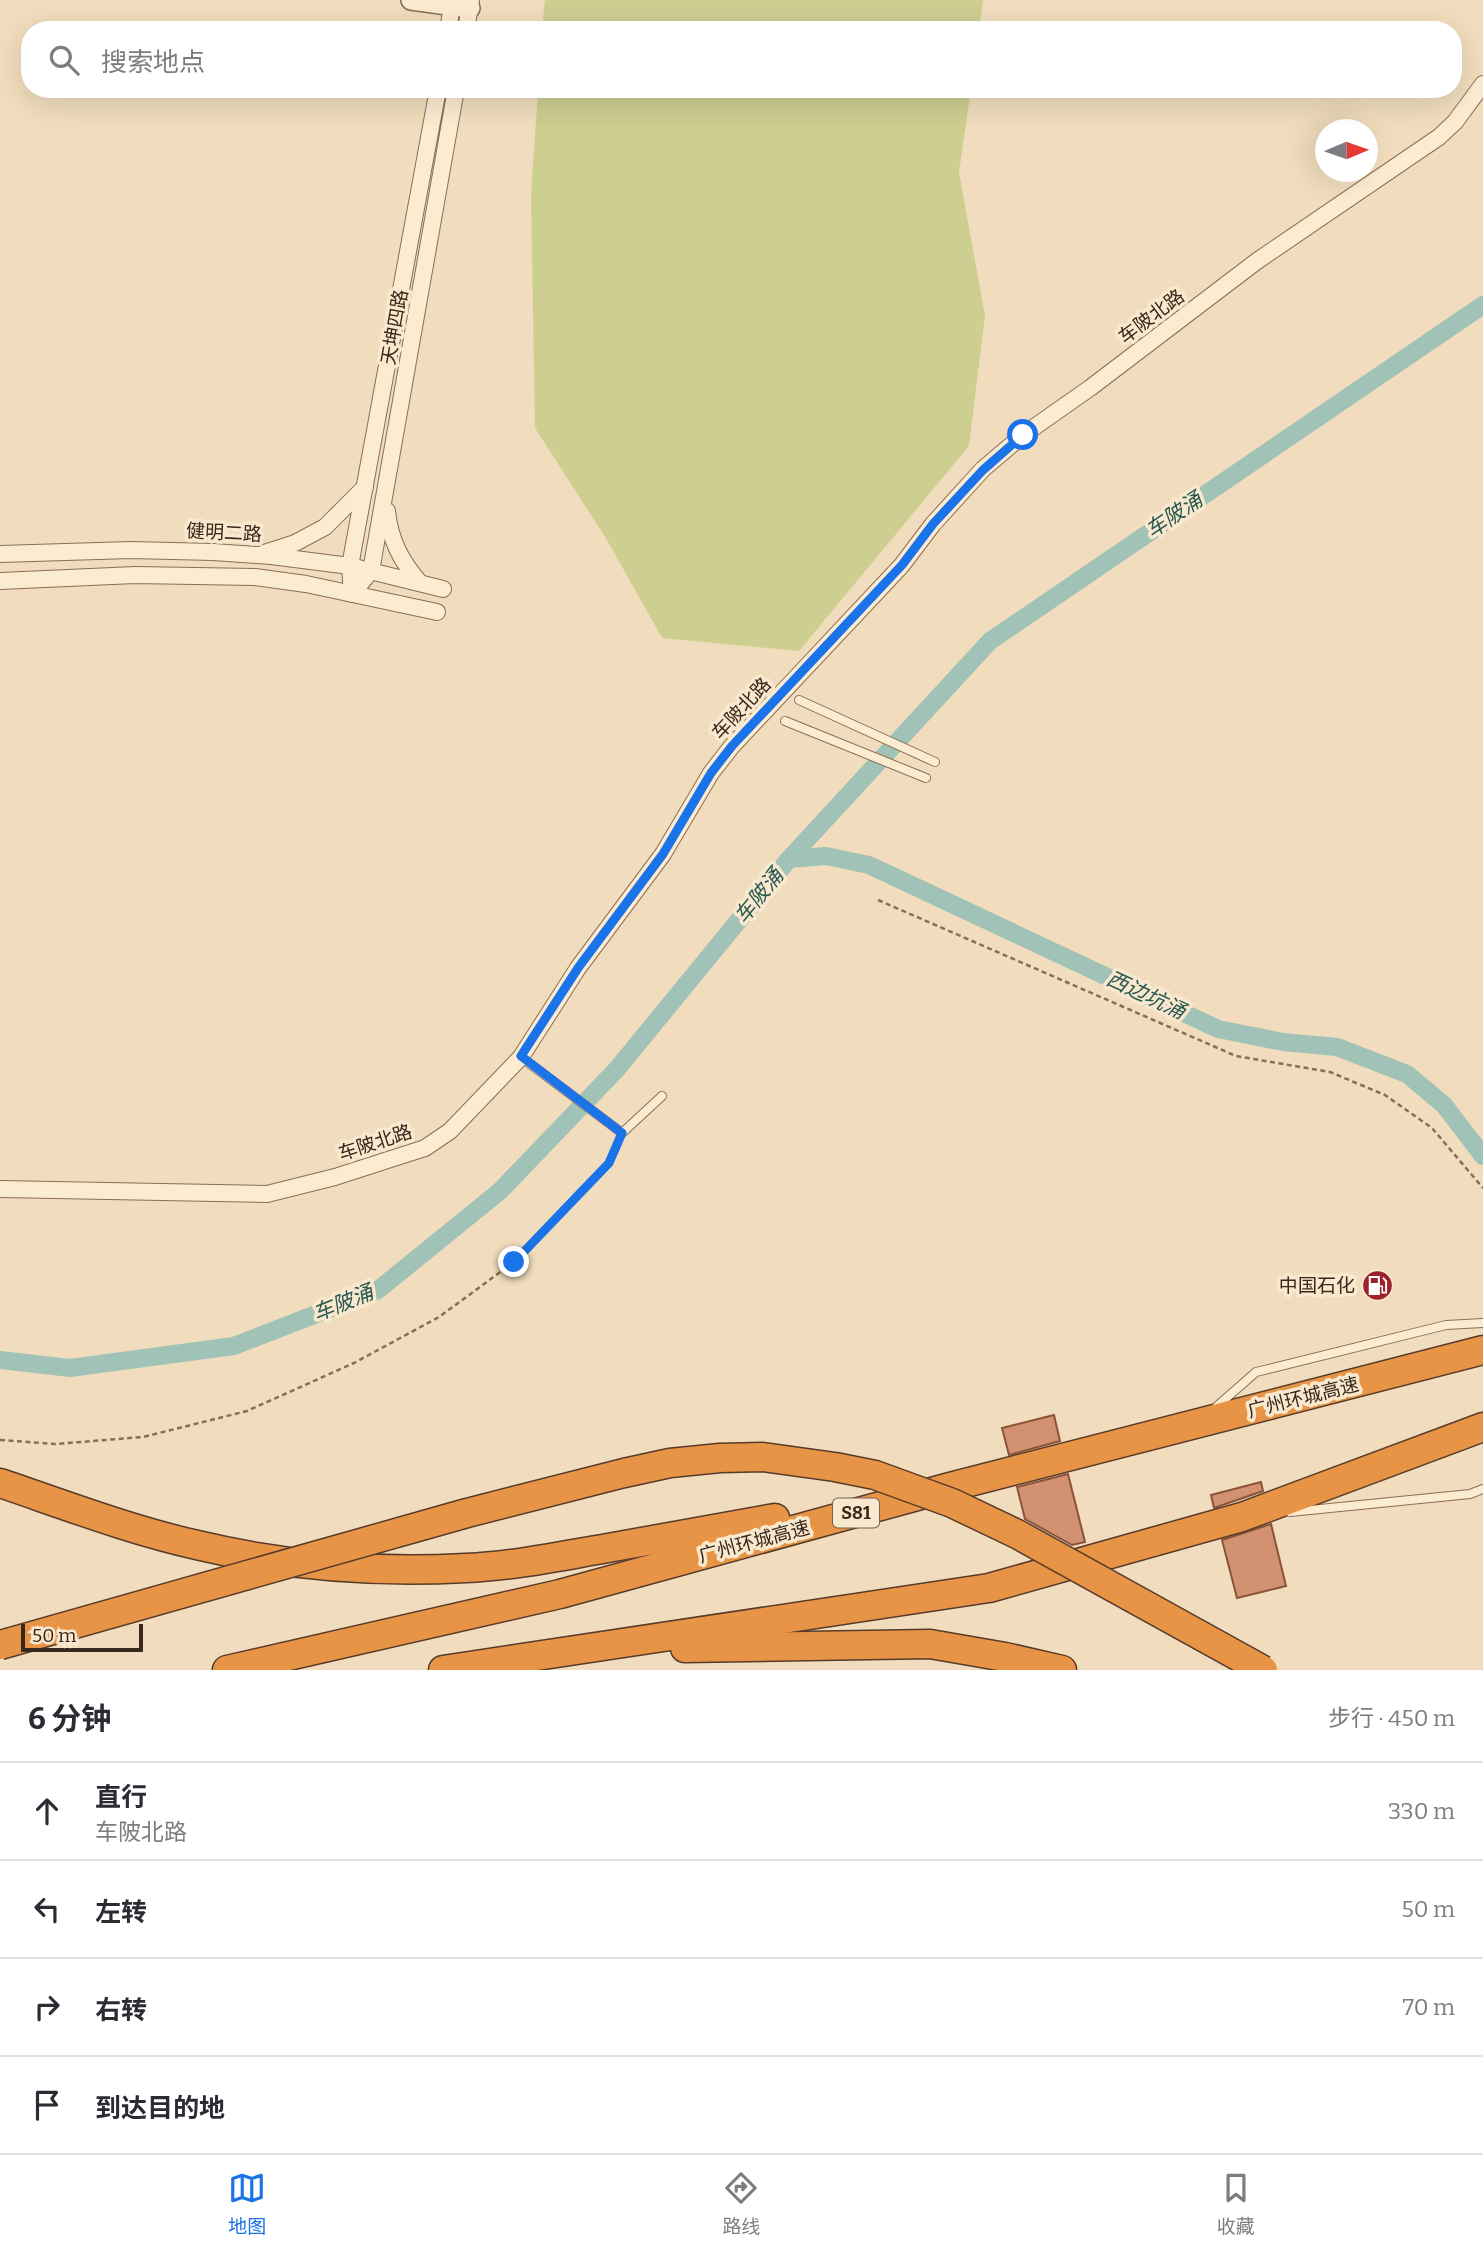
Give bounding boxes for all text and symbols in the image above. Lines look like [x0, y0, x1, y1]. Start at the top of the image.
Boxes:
search box [21, 21, 1462, 98]
icon: search [45, 41, 83, 79]
text: 搜索地点 [101, 47, 205, 78]
north arrow [1315, 119, 1378, 182]
street label: 车陂北路 [1114, 284, 1189, 348]
street label: 天坤四路 [377, 288, 412, 367]
route start [1007, 419, 1038, 450]
water label: 车陂涌 [1141, 485, 1209, 543]
street label: 健明二路 [185, 519, 263, 546]
street label: 车陂北路 [707, 673, 776, 744]
water label: 车陂涌 [729, 862, 790, 929]
water label: 西边坑涌 [1102, 965, 1191, 1025]
street label: 车陂北路 [335, 1120, 415, 1165]
route end [498, 1246, 529, 1277]
fuel station icon: 中国石化 [1361, 1268, 1395, 1302]
place label: 中国石化 [1279, 1274, 1355, 1297]
water label: 车陂涌 [309, 1278, 379, 1327]
street label: 广州环城高速 [1245, 1373, 1361, 1422]
road number: S81 [833, 1498, 879, 1528]
street label: 广州环城高速 [696, 1516, 812, 1567]
scale bar [21, 1621, 144, 1653]
text: 50 m [32, 1624, 76, 1647]
text: 6 分钟 [28, 1701, 111, 1737]
text: 步行 · 450 m [1328, 1704, 1455, 1732]
text: 直行 [95, 1782, 147, 1813]
icon: ahead [28, 1792, 66, 1830]
text: 330 m [1388, 1797, 1455, 1825]
text: 车陂北路 [95, 1818, 187, 1846]
icon: left [28, 1890, 66, 1928]
text: 50 m [1401, 1895, 1455, 1923]
text: 左转 [95, 1897, 147, 1928]
icon: right [28, 1988, 66, 2026]
text: 70 m [1403, 1993, 1455, 2021]
text: 右转 [95, 1995, 147, 2026]
icon: arrive [28, 2086, 66, 2124]
text: 到达目的地 [95, 2093, 225, 2124]
tab: 地图 [228, 2169, 266, 2238]
tab: 路线 [722, 2169, 761, 2238]
tab: 收藏 [1217, 2169, 1255, 2238]

